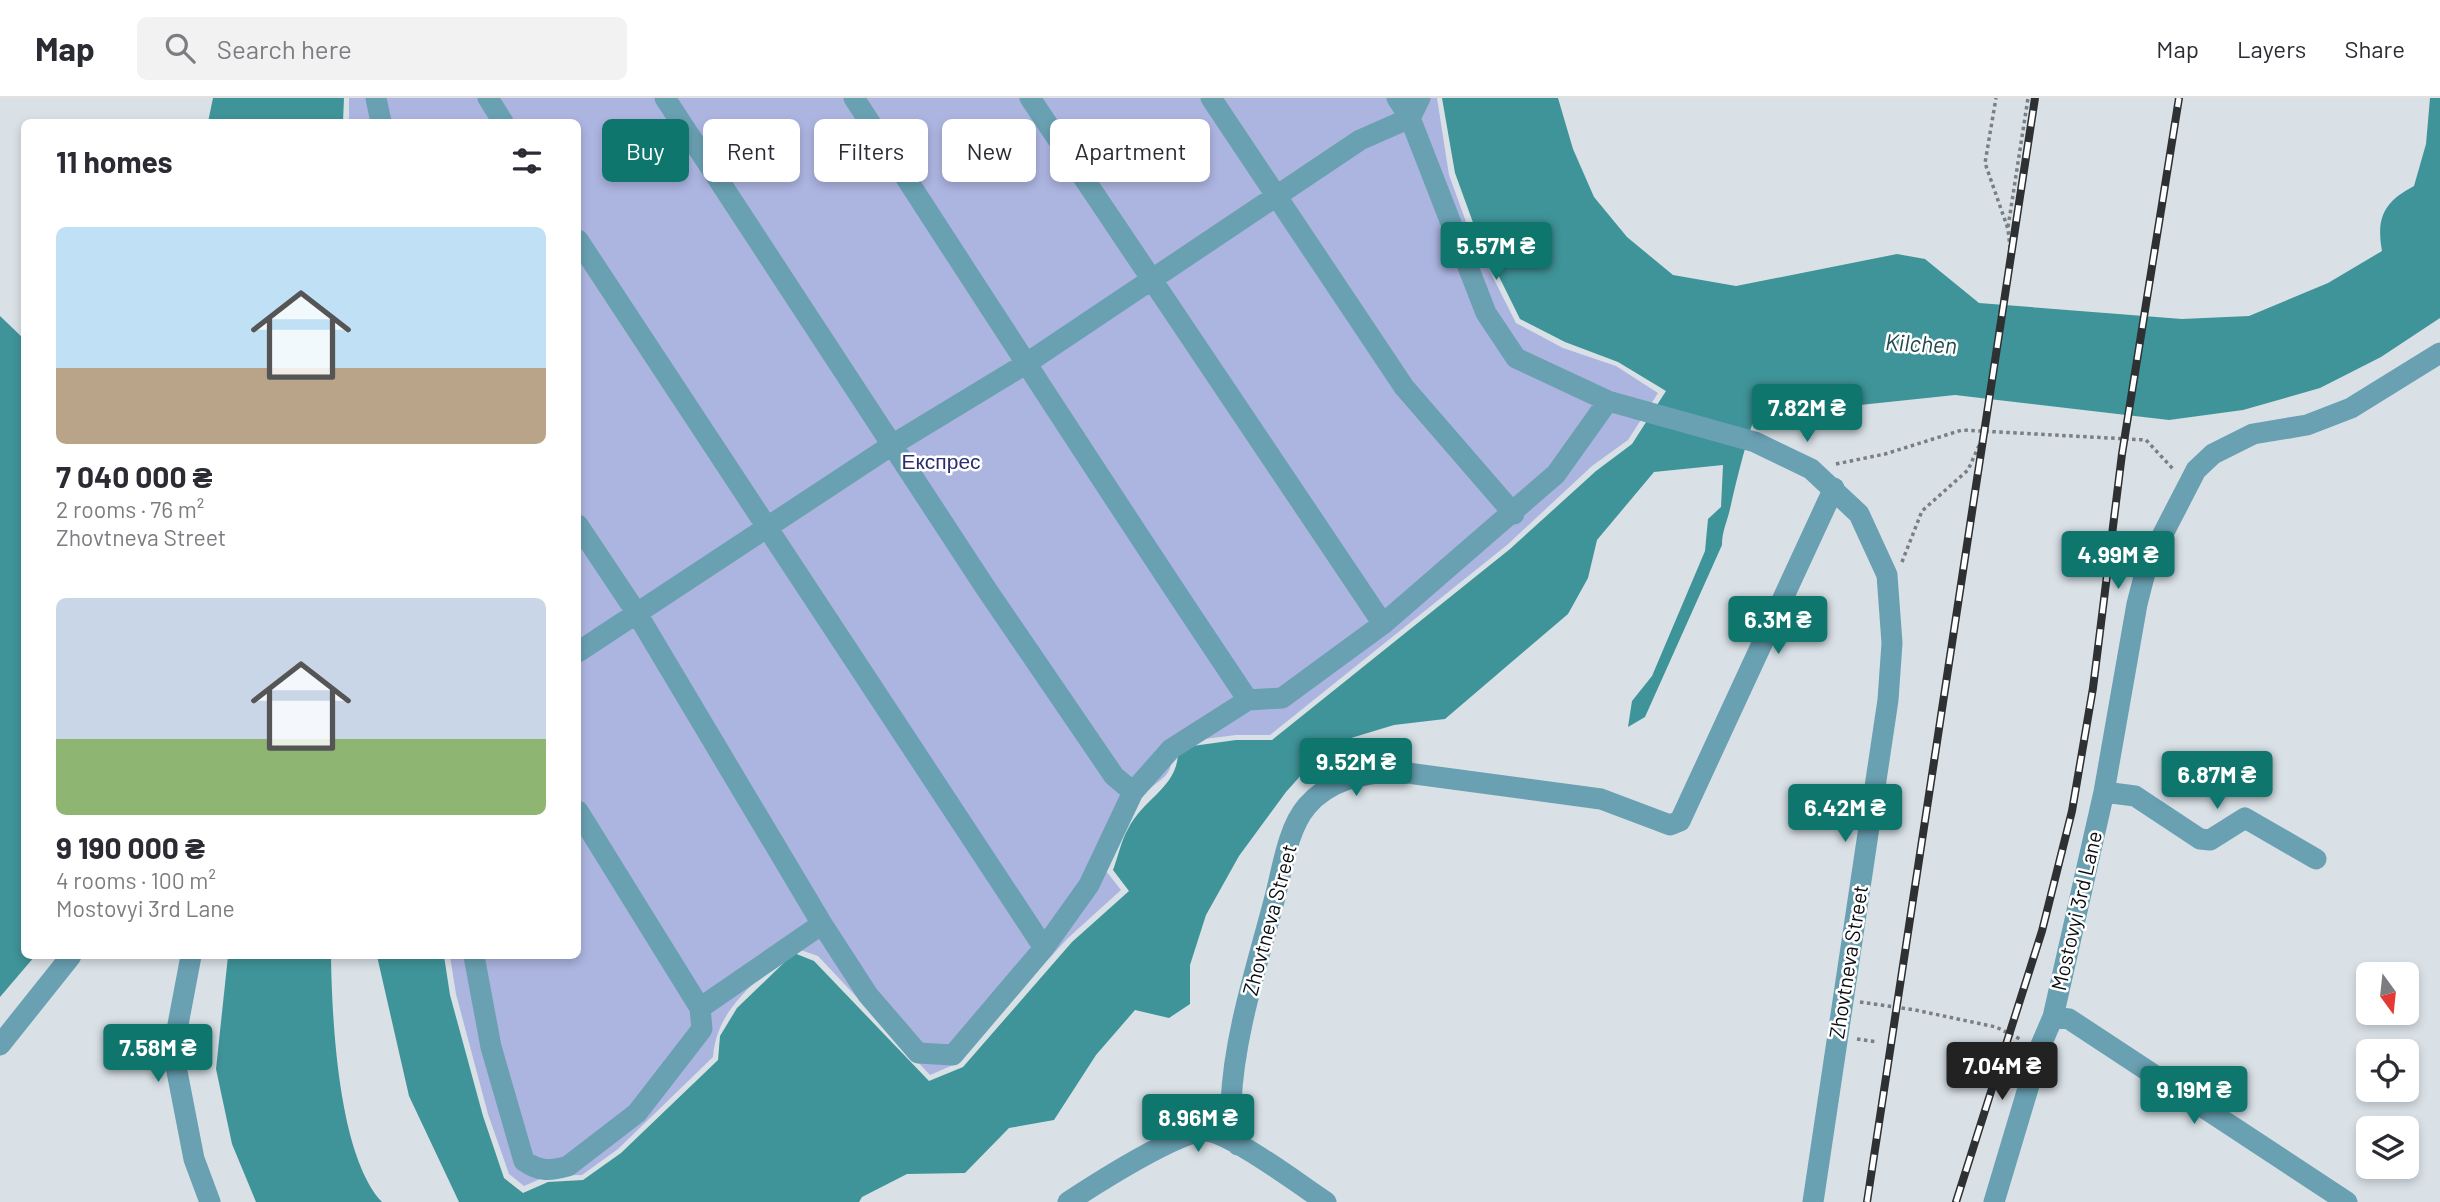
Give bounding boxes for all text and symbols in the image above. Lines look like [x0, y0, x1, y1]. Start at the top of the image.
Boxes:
search box [137, 17, 627, 80]
text: Map [35, 28, 95, 68]
icon: search [161, 29, 199, 67]
text: Search here [217, 33, 352, 64]
text: Map [2156, 34, 2199, 63]
text: Layers [2237, 34, 2306, 63]
text: Share [2344, 34, 2405, 63]
chip: Buy [602, 119, 689, 182]
chip: Rent [703, 119, 800, 182]
chip: Filters [814, 119, 928, 182]
chip: New [942, 119, 1036, 182]
chip: Apartment [1050, 119, 1210, 182]
icon: filters [508, 142, 546, 180]
text: 11 homes [56, 143, 173, 179]
pin: 5.57M ₴ [1431, 222, 1561, 282]
text: 5.57M ₴ [1457, 231, 1535, 259]
icon: home [238, 272, 364, 398]
water label: Kilchen [1884, 327, 1958, 359]
pin: 7.82M ₴ [1742, 384, 1872, 444]
text: 7.82M ₴ [1768, 393, 1846, 421]
park label: Експрес [901, 448, 981, 473]
text: 7 040 000 ₴ [56, 458, 213, 494]
text: 2 rooms · 76 m² [56, 495, 204, 523]
text: Zhovtneva Street [56, 523, 226, 551]
pin: 4.99M ₴ [2053, 532, 2183, 591]
text: 4.99M ₴ [2078, 540, 2158, 568]
pin: 6.3M ₴ [1721, 596, 1835, 656]
text: 6.3M ₴ [1744, 605, 1812, 633]
icon: home [238, 643, 364, 769]
pin: 9.52M ₴ [1291, 738, 1421, 798]
text: 9.52M ₴ [1316, 747, 1396, 775]
pin: 6.87M ₴ [2152, 752, 2282, 811]
text: 6.87M ₴ [2178, 760, 2256, 788]
pin: 6.42M ₴ [1780, 784, 1910, 844]
text: 6.42M ₴ [1804, 793, 1886, 821]
street label: Mostovyi 3rd Lane [2045, 828, 2106, 993]
text: 9 190 000 ₴ [56, 829, 205, 865]
street label: Zhovtneva Street [1236, 841, 1301, 998]
text: 4 rooms · 100 m² [56, 866, 216, 894]
street label: Zhovtneva Street [1823, 883, 1872, 1040]
text: Mostovyi 3rd Lane [56, 894, 235, 922]
north arrow [2356, 962, 2418, 1026]
map controls [2356, 962, 2419, 1179]
pin: 7.58M ₴ [93, 1024, 223, 1084]
text: 7.58M ₴ [119, 1033, 197, 1061]
button: locate [2356, 1039, 2419, 1102]
pin: 7.04M ₴ [1937, 1042, 2067, 1102]
text: 7.04M ₴ [1963, 1051, 2041, 1079]
pin: 9.19M ₴ [2129, 1066, 2259, 1126]
text: 9.19M ₴ [2156, 1075, 2232, 1103]
pin: 8.96M ₴ [1133, 1094, 1263, 1154]
text: 8.96M ₴ [1158, 1103, 1238, 1131]
button: layers [2356, 1116, 2419, 1179]

